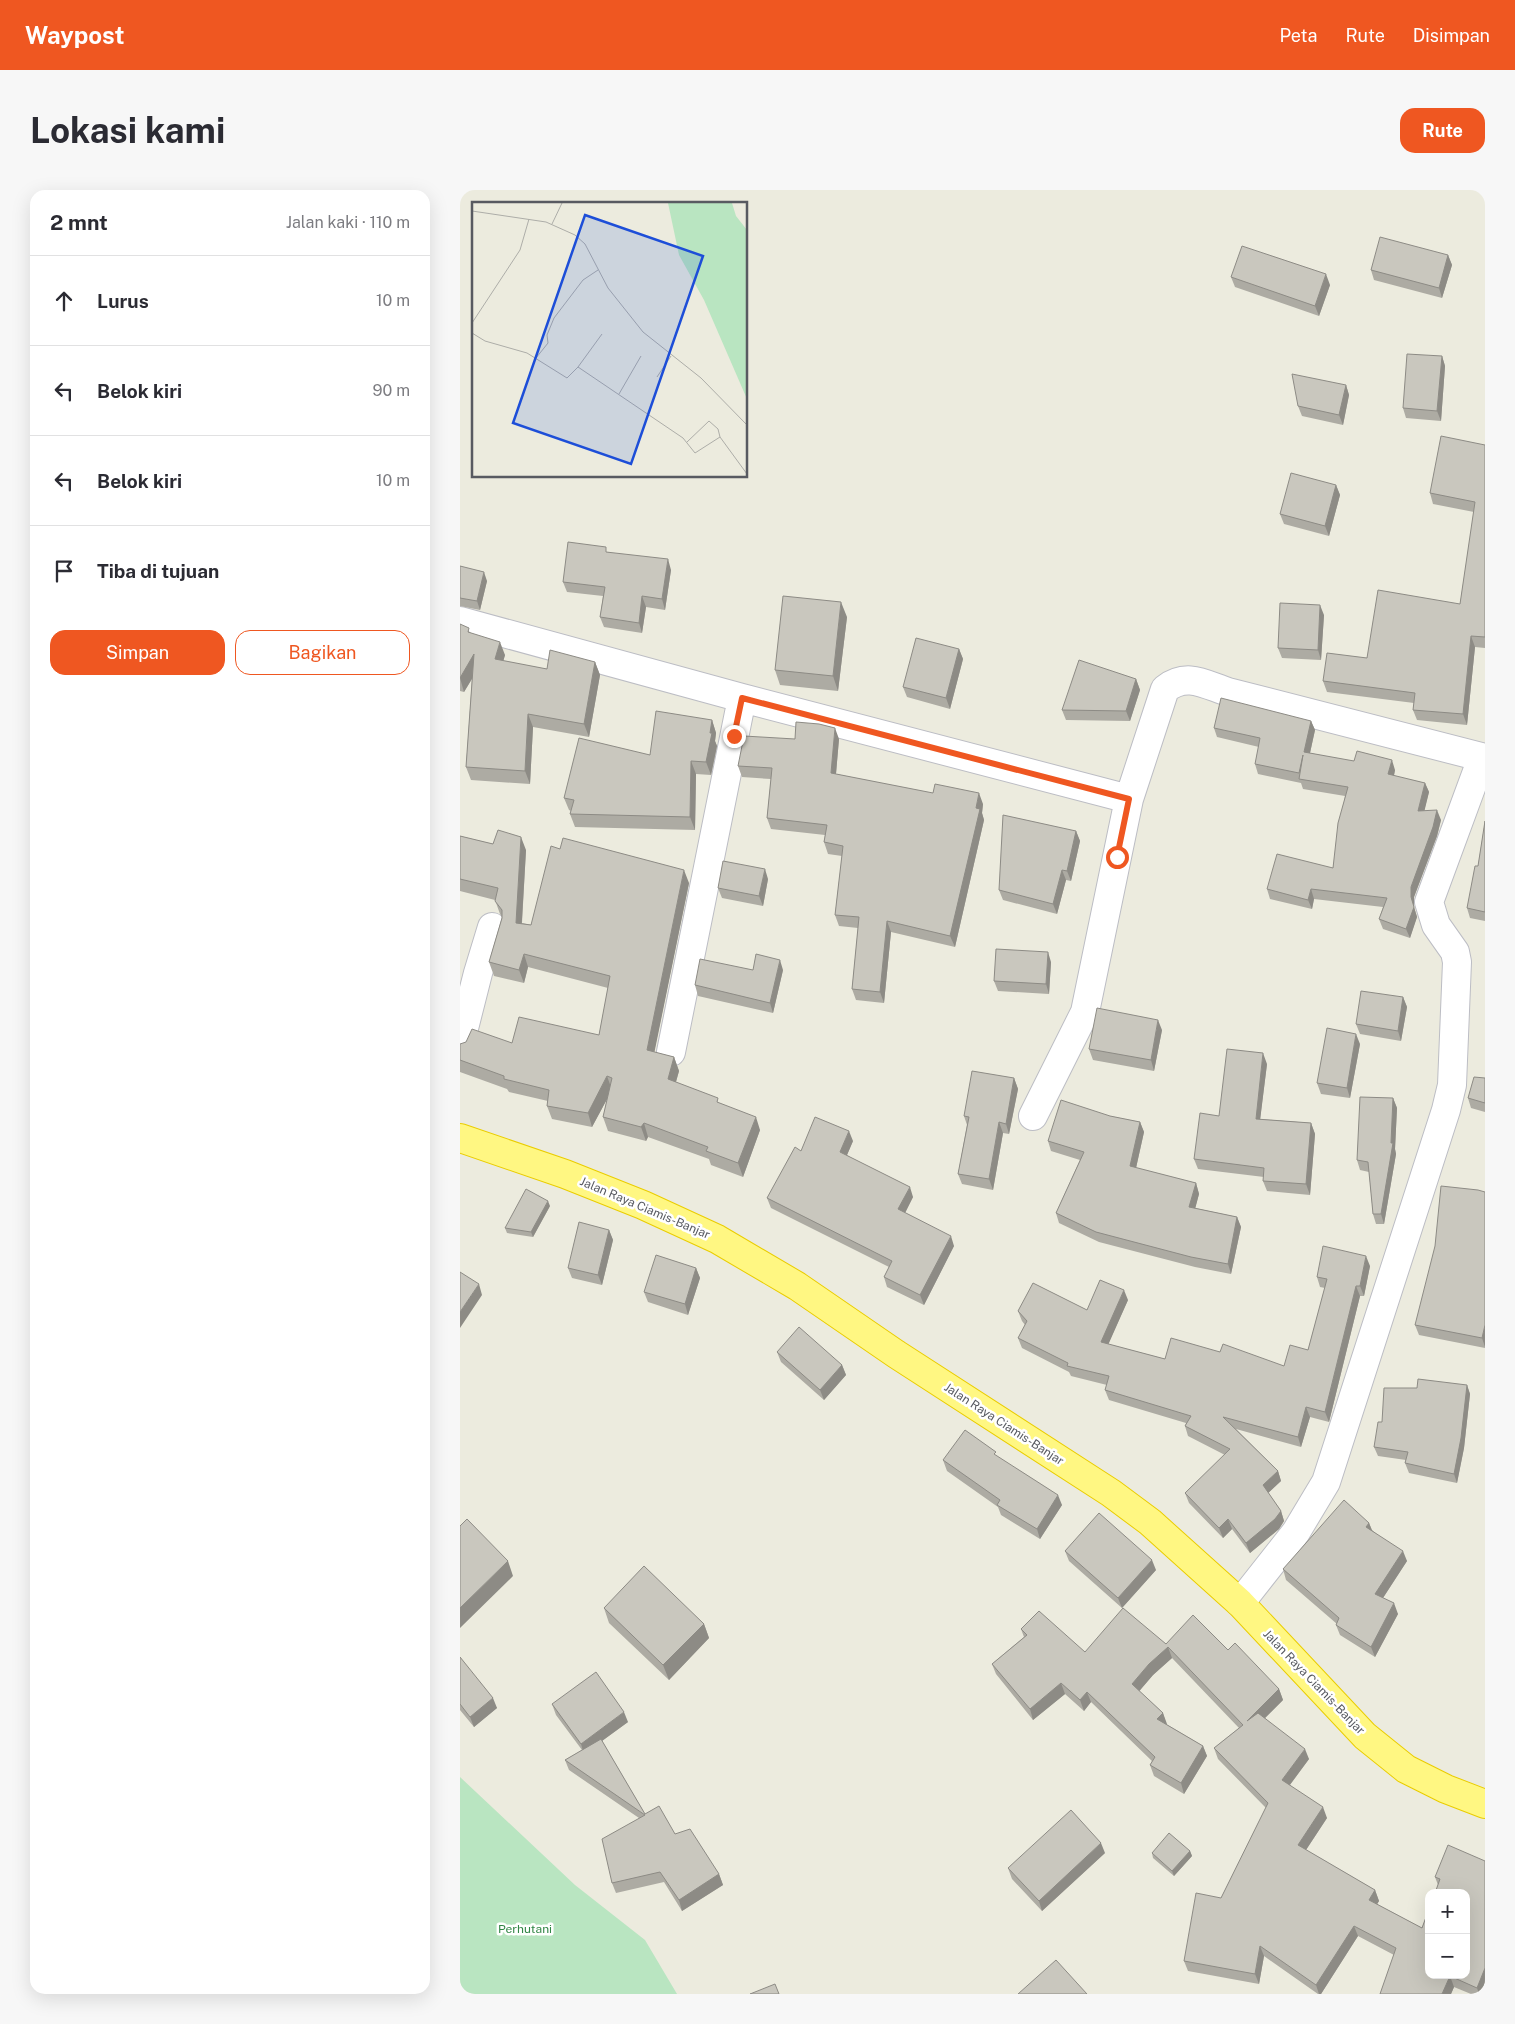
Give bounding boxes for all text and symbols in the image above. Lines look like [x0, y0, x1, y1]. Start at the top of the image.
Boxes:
text: Waypost [25, 21, 125, 49]
text: Peta [1279, 25, 1317, 46]
text: Rute [1345, 25, 1385, 46]
text: Disimpan [1413, 25, 1490, 46]
button: Rute [1400, 108, 1485, 153]
text: Lokasi kami [30, 110, 225, 151]
inset map [472, 202, 748, 478]
text: 2 mnt [50, 210, 108, 235]
text: Jalan kaki · 110 m [286, 213, 410, 232]
icon: ahead [50, 287, 78, 315]
text: Lurus [97, 290, 149, 312]
text: 10 m [376, 291, 410, 310]
icon: left [50, 377, 78, 405]
text: Belok kiri [97, 380, 182, 402]
text: 90 m [373, 381, 410, 400]
icon: left [50, 467, 78, 495]
text: Belok kiri [97, 470, 182, 492]
text: 10 m [376, 471, 410, 490]
icon: arrive [50, 557, 78, 585]
text: Tiba di tujuan [97, 560, 219, 582]
button: Simpan [50, 630, 225, 675]
button: Bagikan [235, 630, 410, 675]
route end [723, 725, 746, 748]
route start [1106, 846, 1129, 869]
street label: Jalan Raya Ciamis-Banjar [578, 1174, 712, 1242]
street label: Jalan Raya Ciamis-Banjar [941, 1380, 1067, 1468]
street label: Jalan Raya Ciamis-Banjar [1260, 1627, 1368, 1737]
map controls [1425, 1889, 1470, 1979]
button: + [1425, 1889, 1470, 1934]
park label: Perhutani [498, 1922, 552, 1936]
button: − [1425, 1934, 1470, 1979]

